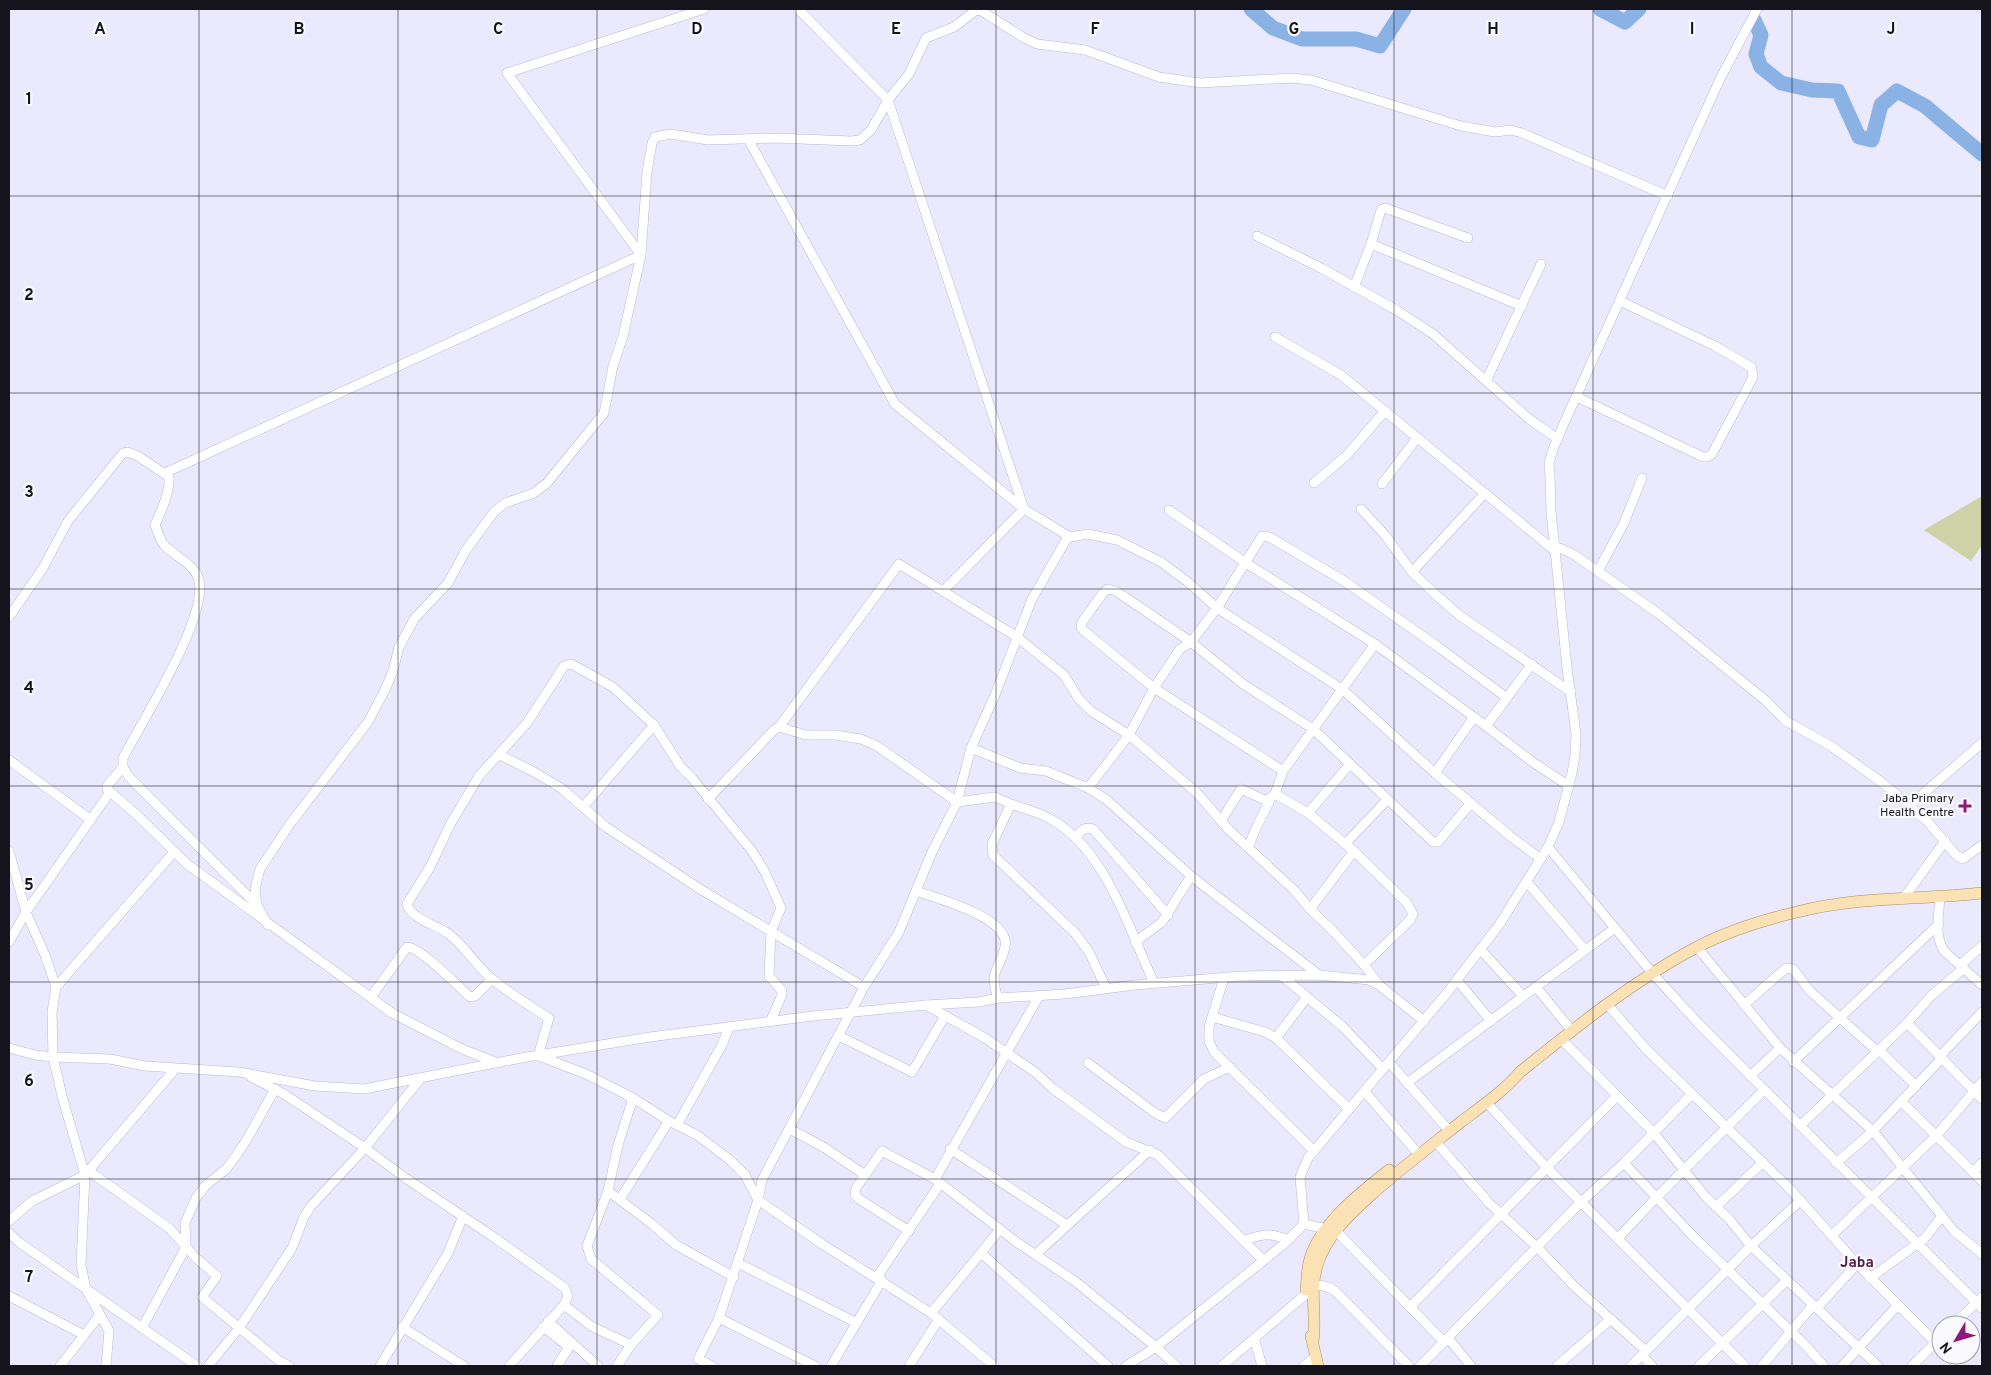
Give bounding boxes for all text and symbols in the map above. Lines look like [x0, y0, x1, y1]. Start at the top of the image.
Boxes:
text: A [94, 20, 106, 40]
text: B [293, 20, 305, 40]
text: C [493, 20, 503, 40]
text: D [691, 20, 703, 40]
text: E [891, 20, 901, 40]
text: F [1090, 20, 1100, 40]
text: G [1289, 20, 1299, 40]
text: H [1487, 20, 1499, 40]
text: I [1690, 20, 1694, 40]
text: J [1887, 20, 1895, 40]
text: 1 [26, 90, 32, 110]
text: 2 [24, 286, 34, 306]
text: 3 [24, 483, 34, 503]
text: 4 [24, 679, 34, 699]
place label: Jaba Primary Health Centre [1880, 791, 1954, 821]
marker: Jaba Primary Health Centre [1958, 799, 1972, 813]
text: 5 [24, 876, 34, 896]
text: 6 [24, 1072, 34, 1092]
district label: Jaba [1840, 1254, 1874, 1273]
text: 7 [25, 1268, 33, 1288]
north arrow [1931, 1315, 1981, 1365]
text: N [1937, 1338, 1957, 1356]

